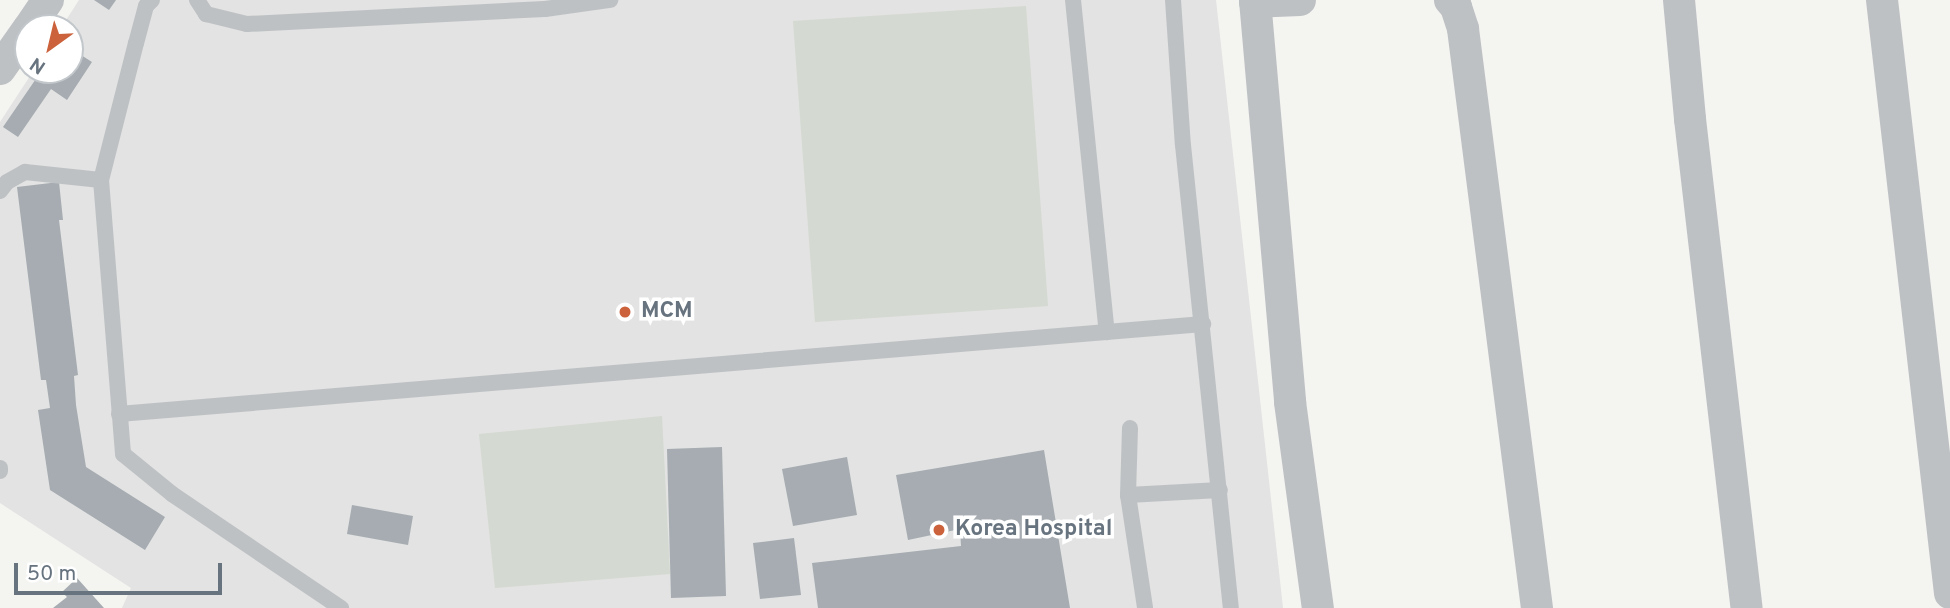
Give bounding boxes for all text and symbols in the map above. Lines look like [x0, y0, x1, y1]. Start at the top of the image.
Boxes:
north arrow [14, 14, 84, 84]
text: N [26, 51, 51, 79]
place label: MCM [641, 298, 693, 326]
marker: MCM [615, 302, 635, 322]
place label: Korea Hospital [955, 516, 1112, 544]
marker: Korea Hospital [929, 520, 949, 540]
scale bar [18, 548, 226, 592]
text: 50 m [27, 561, 76, 588]

